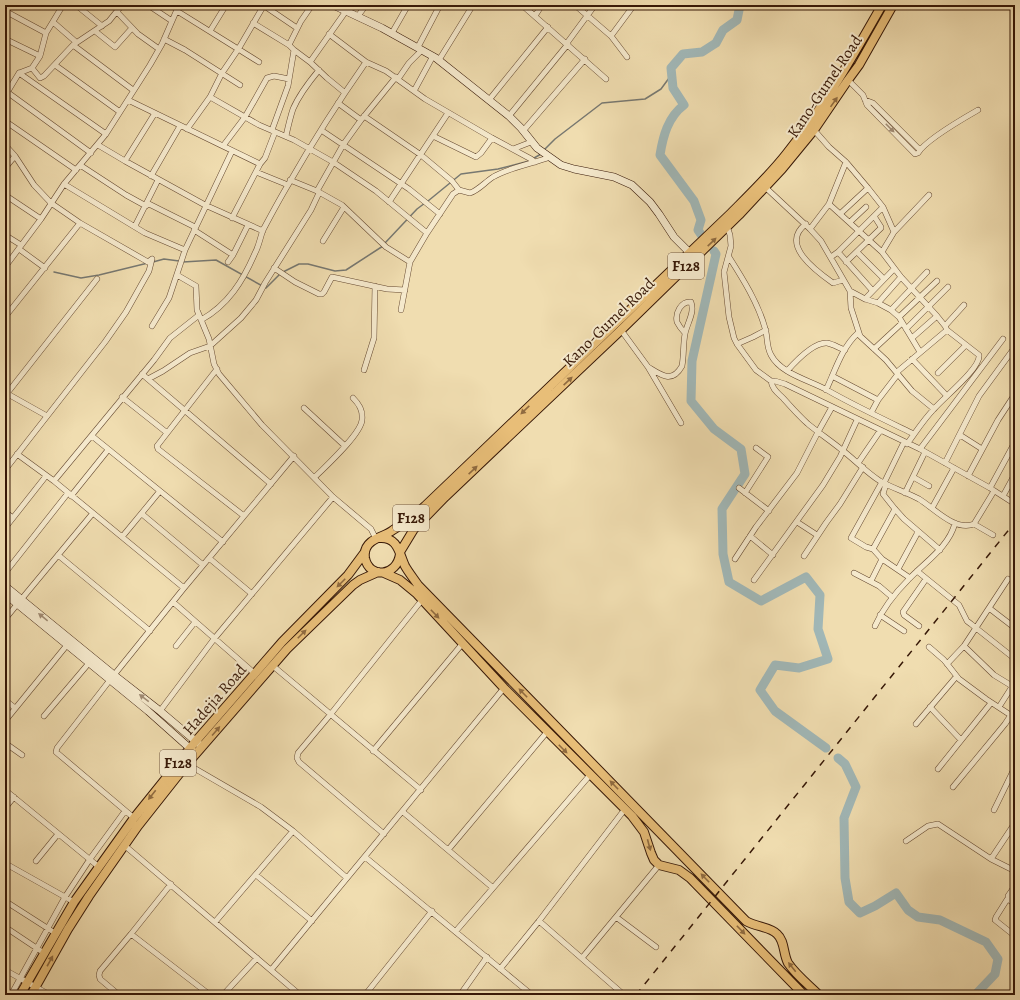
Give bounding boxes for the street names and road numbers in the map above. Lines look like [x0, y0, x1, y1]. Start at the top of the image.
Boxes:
street label: Kano-Gumel Road [782, 30, 868, 142]
road number: F128 [668, 253, 704, 279]
street label: Kano-Gumel Road [558, 273, 660, 372]
road number: F128 [393, 505, 429, 531]
street label: Hadejia Road [178, 659, 252, 740]
road number: F128 [160, 750, 196, 776]

